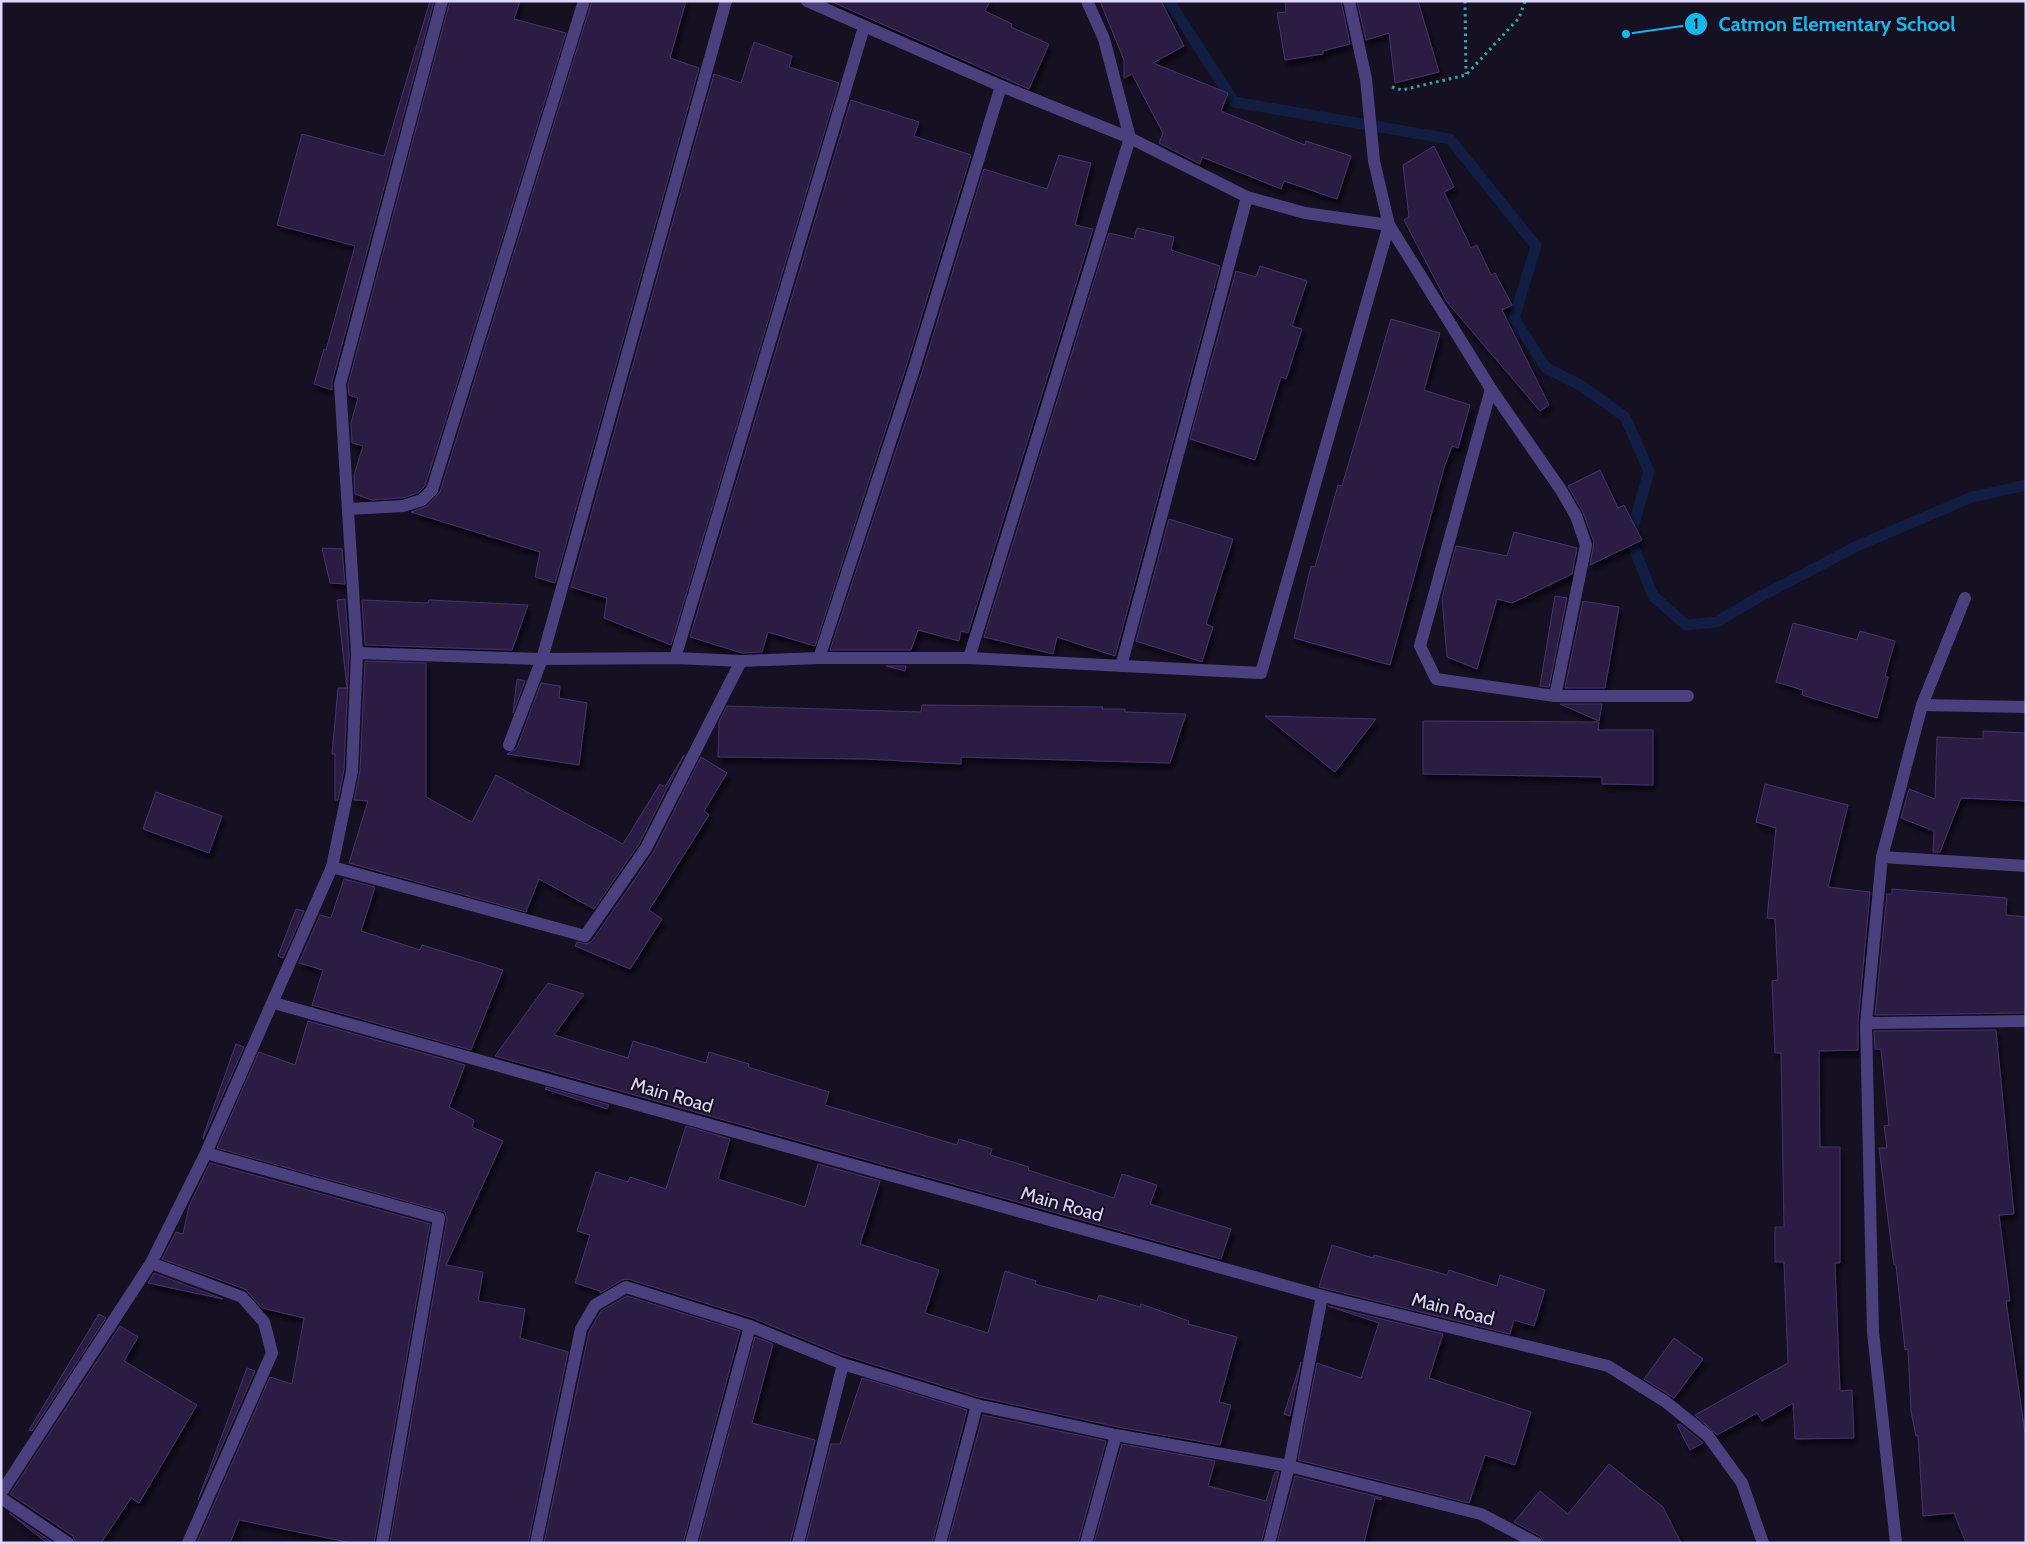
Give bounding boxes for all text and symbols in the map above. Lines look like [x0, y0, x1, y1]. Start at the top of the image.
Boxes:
callout: Catmon Elementary School [1683, 6, 1965, 41]
text: Catmon Elementary School [1718, 12, 1956, 36]
text: 1 [1693, 15, 1699, 33]
street label: Main Road [628, 1072, 716, 1118]
street label: Main Road [1018, 1181, 1106, 1227]
street label: Main Road [1409, 1288, 1497, 1330]

